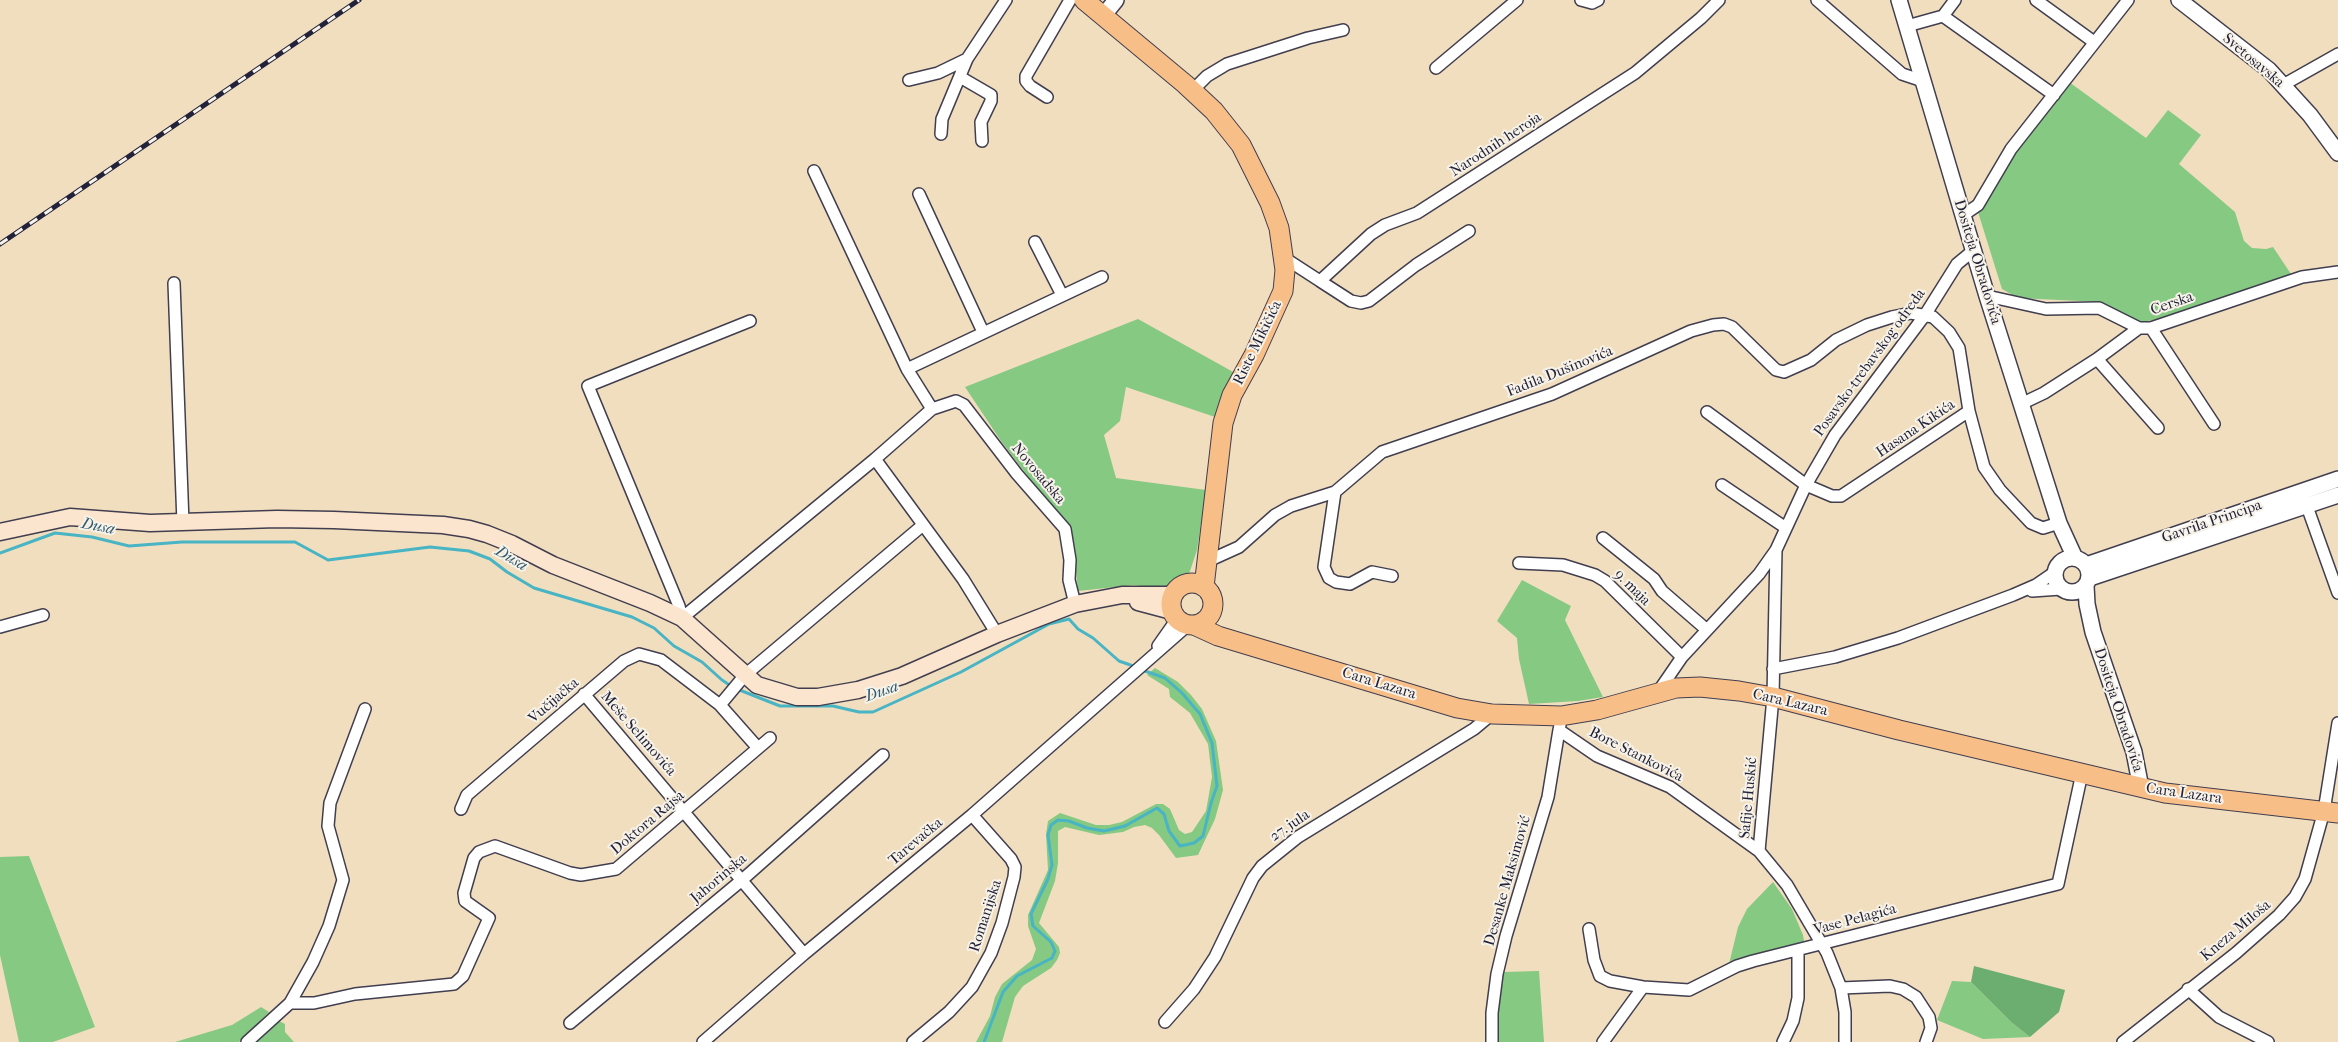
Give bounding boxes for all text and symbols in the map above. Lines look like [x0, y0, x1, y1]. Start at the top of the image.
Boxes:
street label: Svetosavska [2219, 30, 2287, 92]
street label: Narodnih heroja [1447, 109, 1545, 181]
street label: Dositeja Obradovića [1949, 197, 2005, 327]
street label: Posavsko-trebavskog odreda [1810, 286, 1930, 440]
street label: Cerska [2148, 288, 2196, 320]
street label: Riste Mikičića [1230, 298, 1286, 388]
street label: Fadila Dušinovića [1504, 342, 1616, 402]
street label: Hasana Kikića [1873, 396, 1959, 462]
street label: Novosadska [1007, 440, 1069, 508]
street label: Gavrila Principa [2160, 496, 2264, 548]
water label: Dusa [80, 514, 116, 540]
water label: Dusa [492, 542, 530, 576]
street label: 9. maja [1610, 566, 1654, 610]
street label: Dositeja Obradovića [2089, 646, 2147, 774]
street label: Cara Lazara [1340, 664, 1418, 704]
street label: Vučijačka [525, 674, 583, 728]
water label: Dusa [863, 677, 901, 707]
street label: Cara Lazara [1751, 686, 1829, 720]
street label: Meše Selimovića [596, 688, 680, 780]
street label: Bore Stankovića [1586, 724, 1686, 786]
street label: Safije Huskić [1736, 756, 1762, 840]
street label: Cara Lazara [2145, 780, 2223, 808]
street label: Doktora Rajsa [608, 787, 688, 859]
street label: 27. jula [1267, 806, 1313, 846]
street label: Tarevačka [885, 814, 947, 870]
street label: Desanke Maksimović [1481, 814, 1535, 948]
street label: Jahorinska [687, 850, 751, 908]
street label: Romanijska [966, 878, 1006, 954]
street label: Kneza Miloša [2197, 896, 2275, 966]
street label: Vase Pelagića [1812, 900, 1898, 940]

